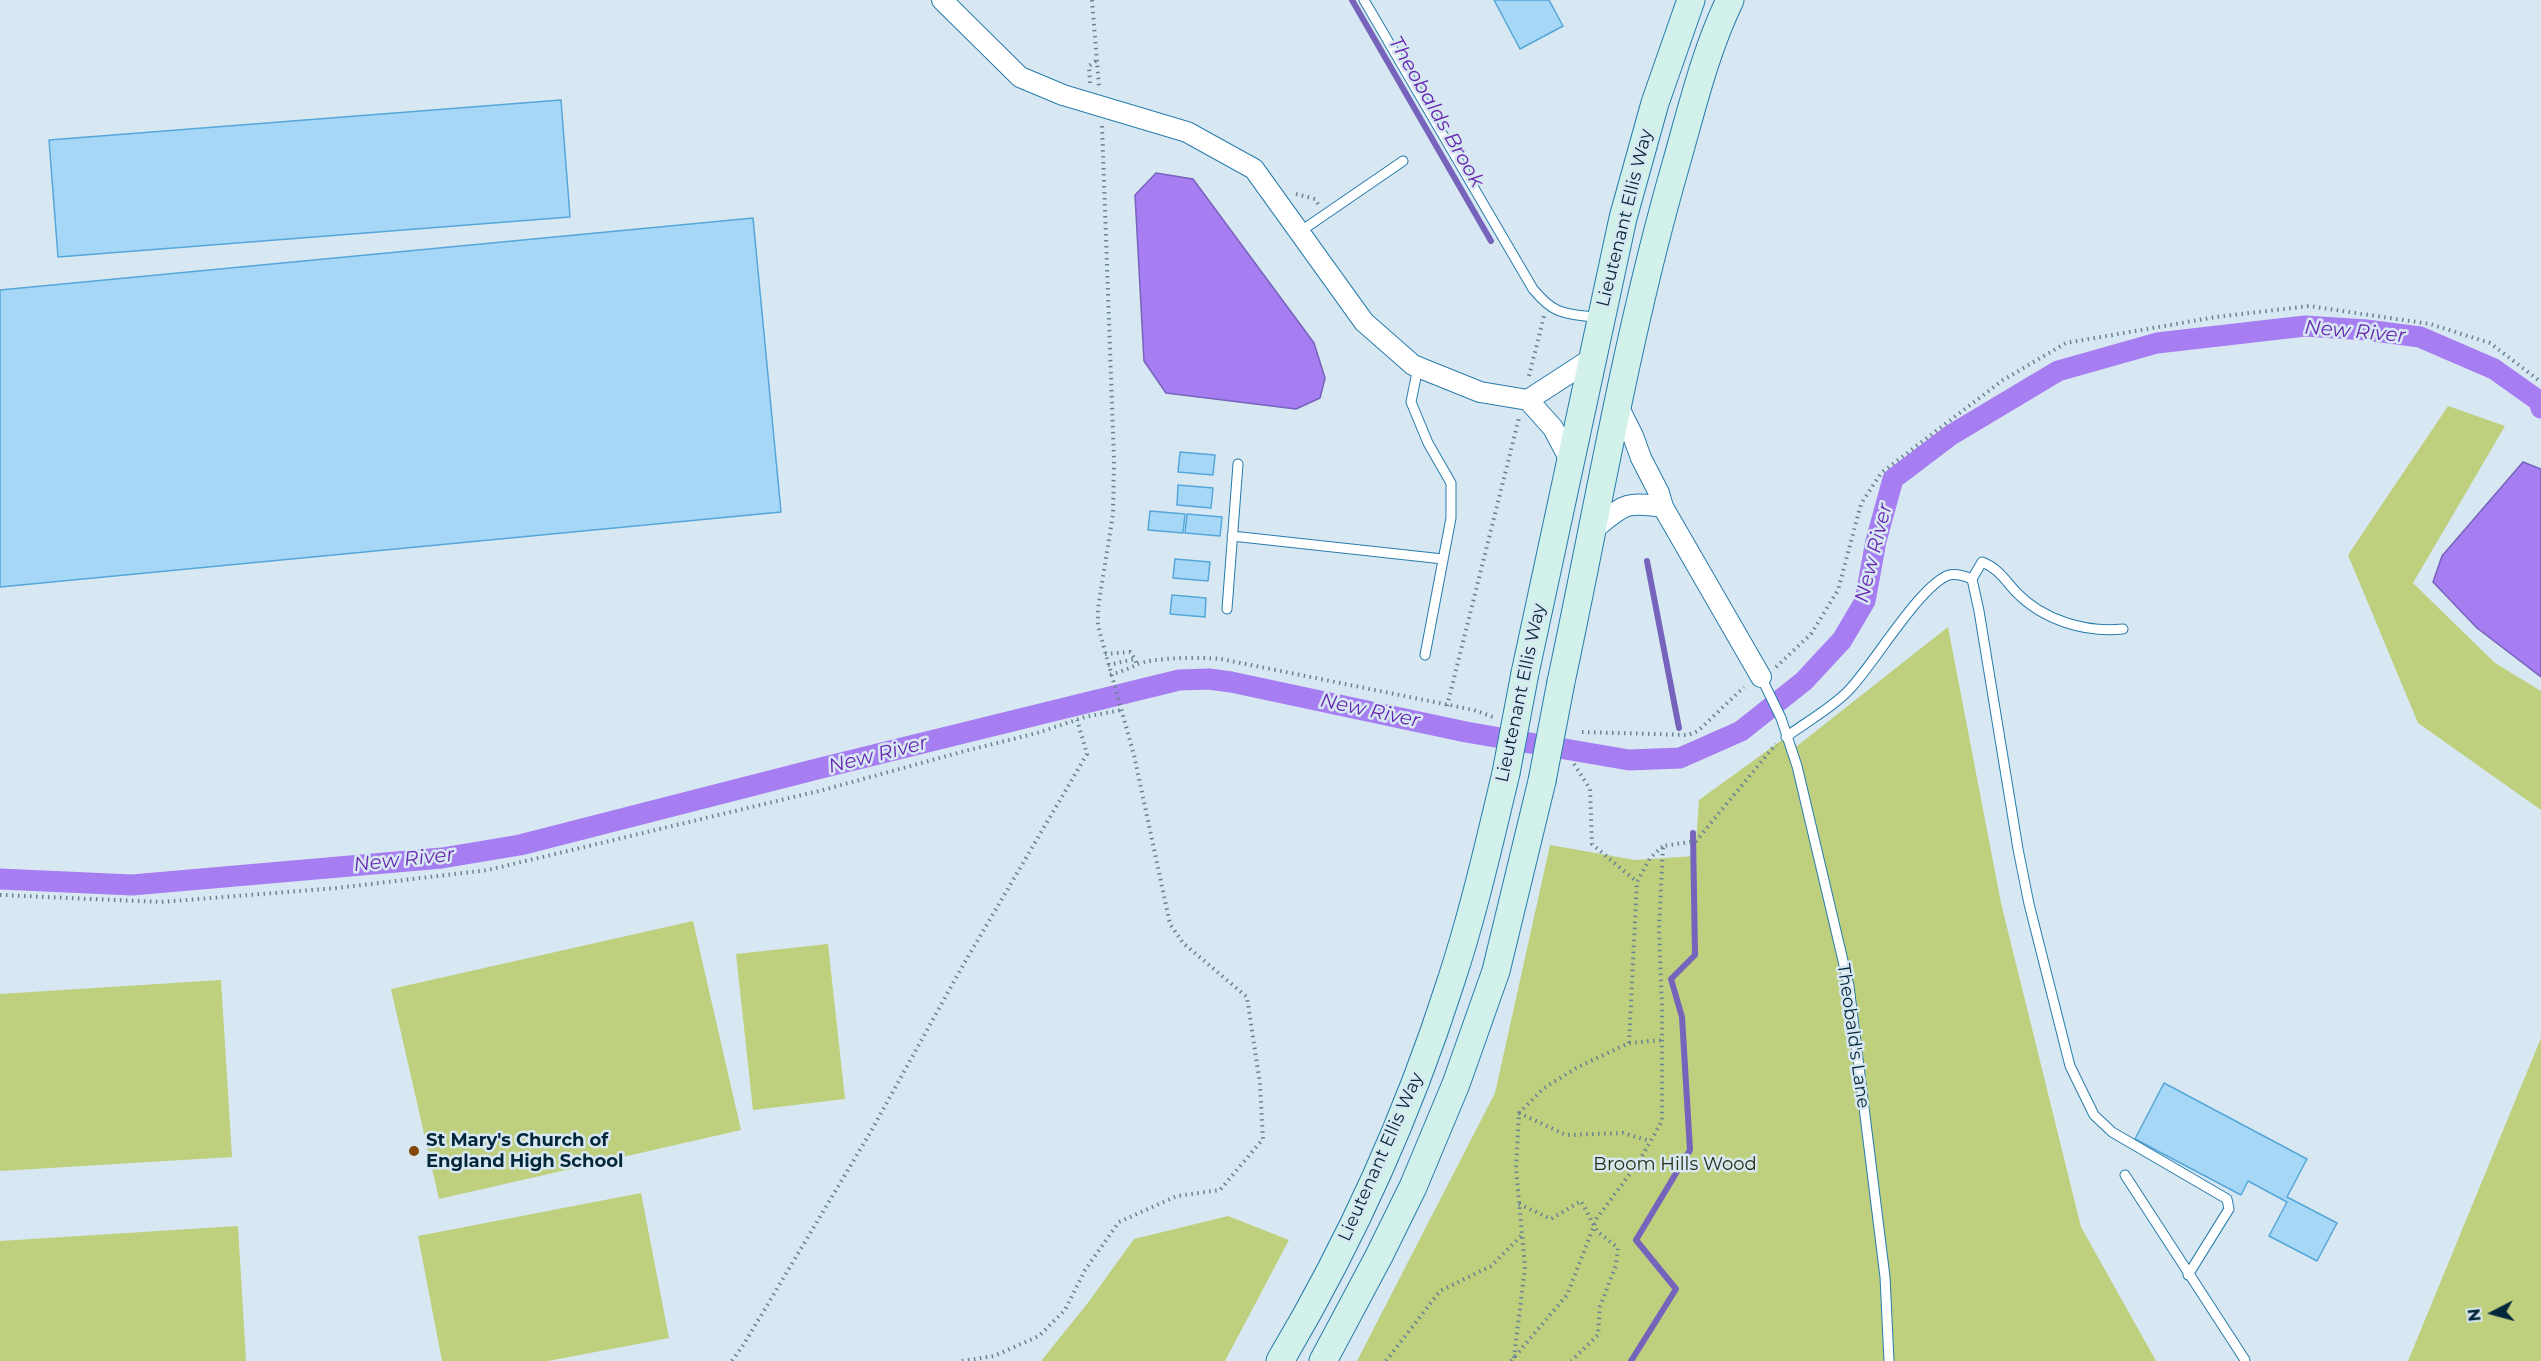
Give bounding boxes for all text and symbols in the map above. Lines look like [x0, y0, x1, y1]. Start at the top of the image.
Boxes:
water label: Theobalds Brook [1383, 32, 1489, 192]
street label: Lieutenant Ellis Way [1592, 127, 1658, 309]
water label: New River [2303, 316, 2407, 348]
water label: New River [1850, 501, 1898, 605]
street label: Lieutenant Ellis Way [1491, 602, 1551, 784]
water label: New River [1318, 689, 1422, 733]
water label: New River [826, 731, 930, 779]
water label: New River [352, 843, 456, 877]
street label: Theobald's Lane [1832, 962, 1874, 1110]
street label: Lieutenant Ellis Way [1334, 1069, 1428, 1245]
place label: St Mary's Church of England High School [426, 1130, 623, 1172]
marker: St Mary's Church of England High School [407, 1144, 421, 1158]
park label: Broom Hills Wood [1593, 1154, 1757, 1176]
north arrow [2463, 1283, 2523, 1343]
text: N [2464, 1308, 2485, 1322]

